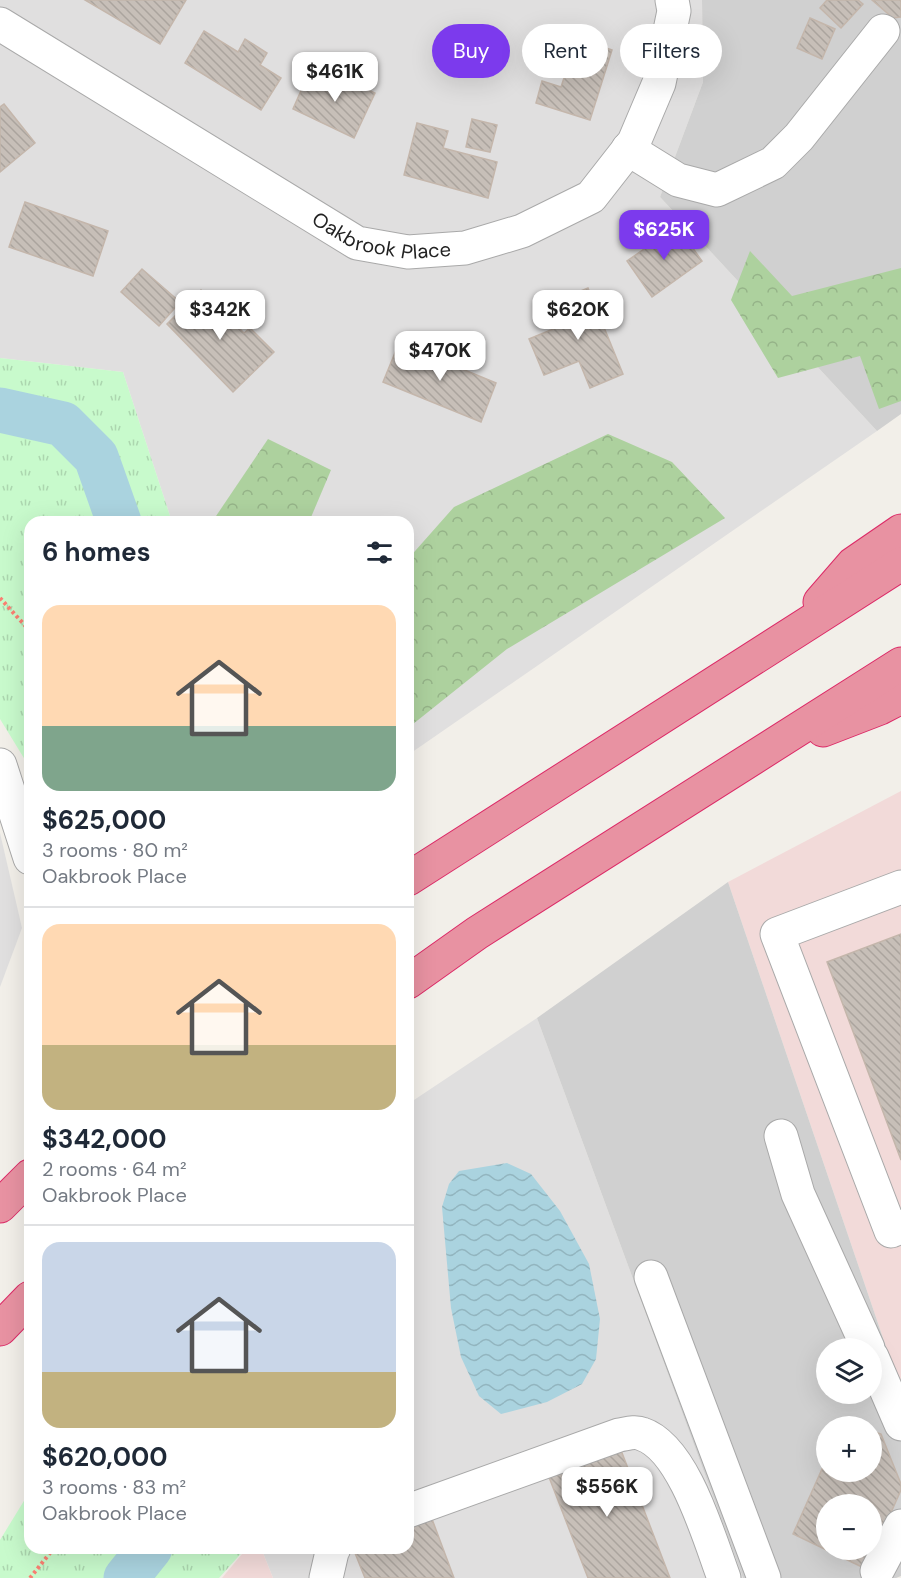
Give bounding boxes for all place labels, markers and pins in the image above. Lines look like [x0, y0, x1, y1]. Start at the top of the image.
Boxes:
pin: $461K [293, 52, 377, 103]
pin: $625K [622, 210, 706, 261]
pin: $342K [178, 290, 262, 341]
pin: $620K [536, 290, 620, 341]
pin: $470K [398, 331, 482, 382]
pin: $556K [565, 1467, 649, 1518]

